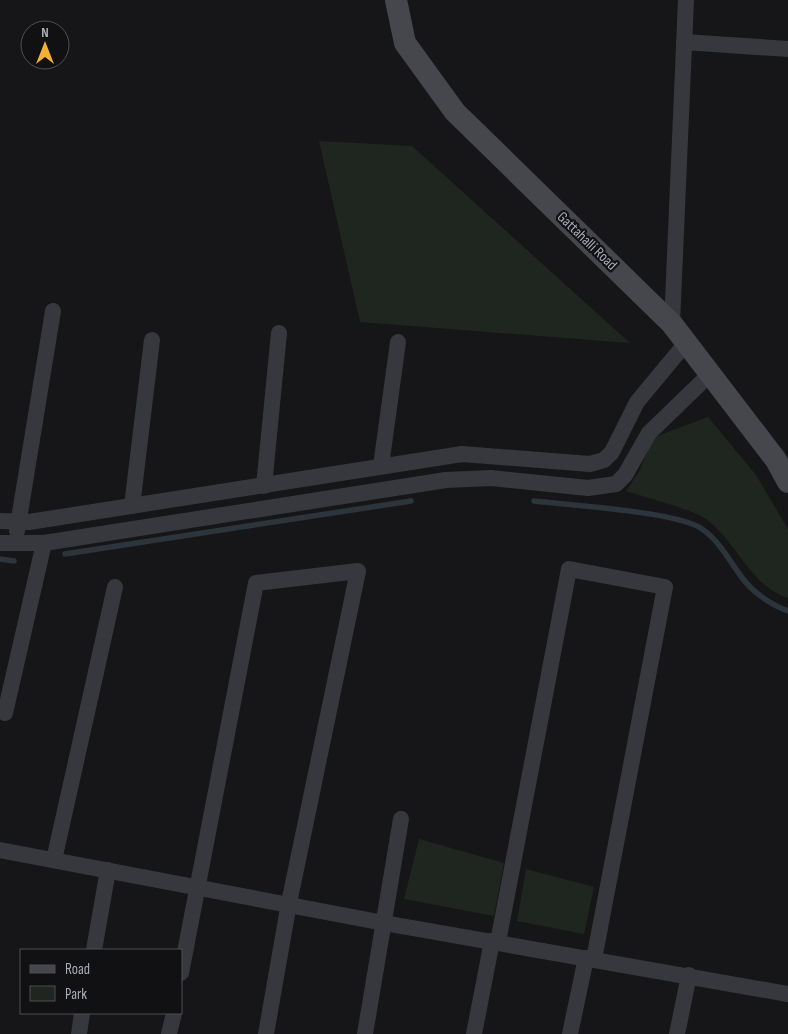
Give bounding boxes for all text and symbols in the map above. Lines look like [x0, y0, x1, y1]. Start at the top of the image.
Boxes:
north arrow [20, 20, 70, 70]
text: N [41, 24, 49, 41]
street label: Gattahalli Road [553, 208, 621, 274]
legend [20, 949, 182, 1014]
text: Road [65, 960, 90, 979]
text: Park [65, 985, 87, 1004]

